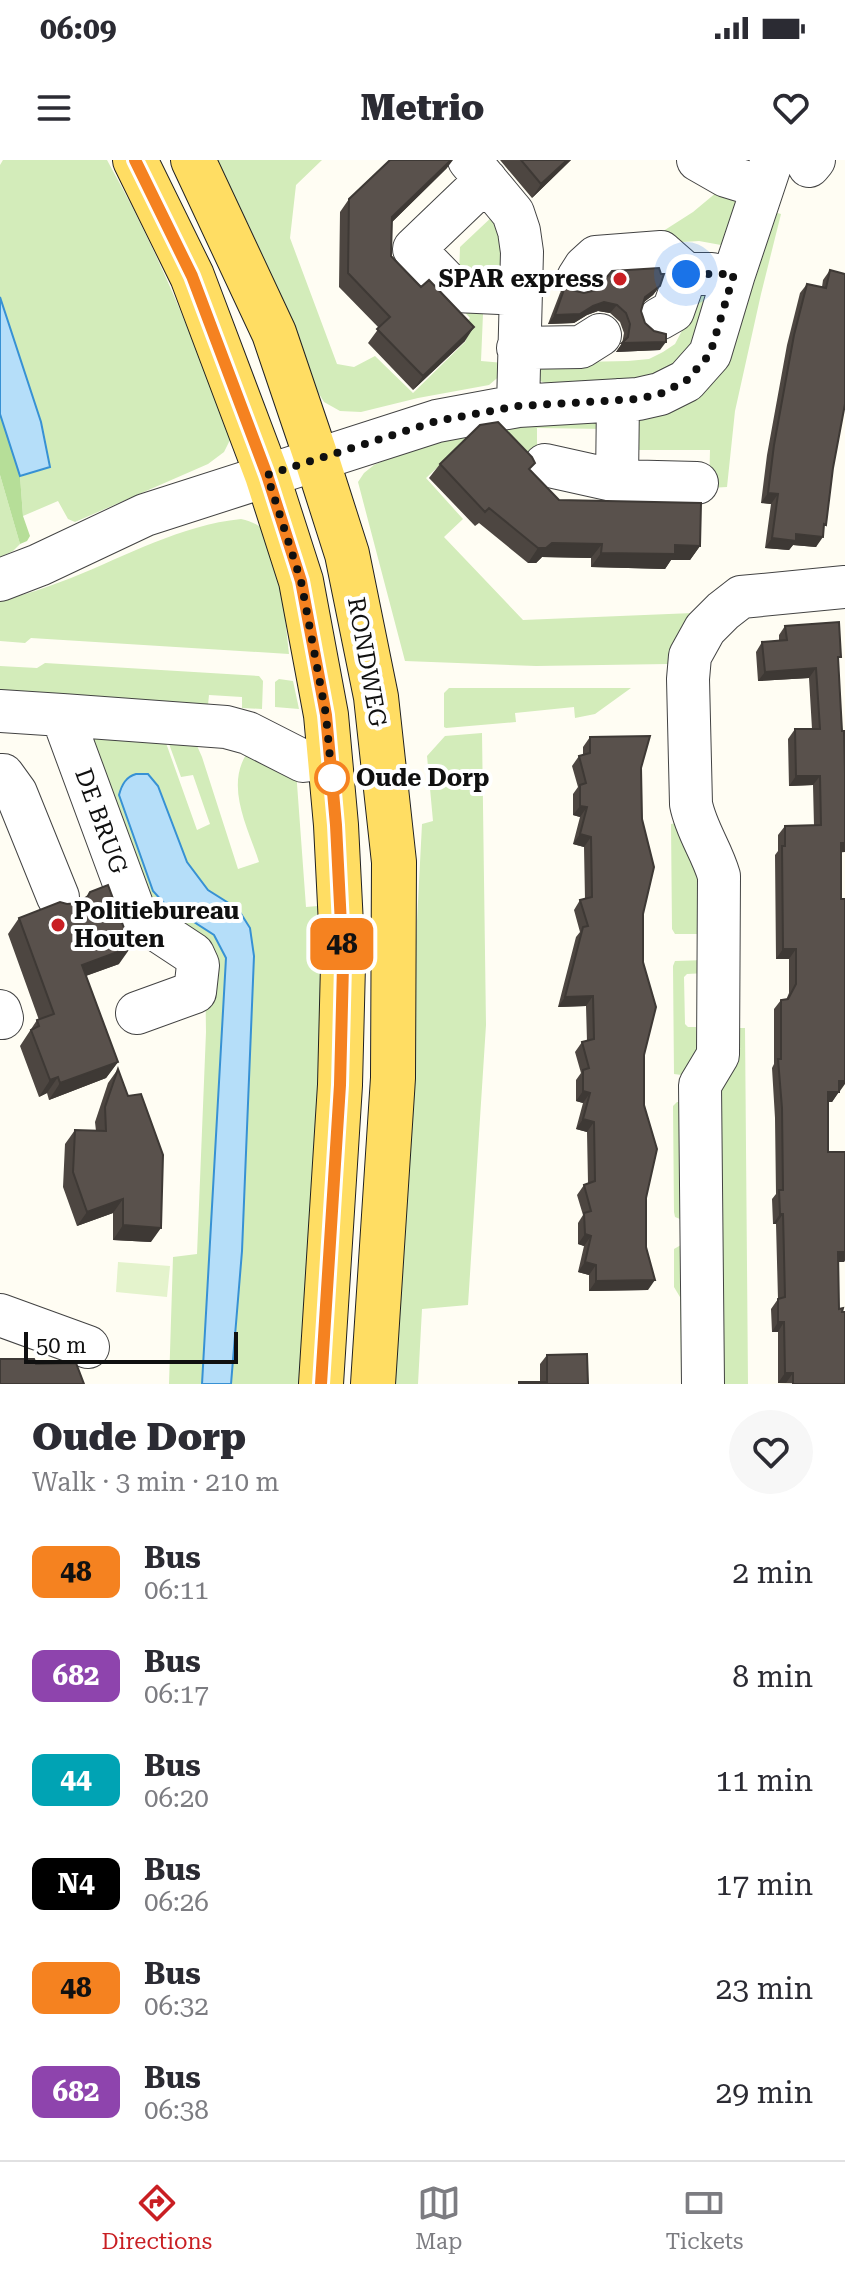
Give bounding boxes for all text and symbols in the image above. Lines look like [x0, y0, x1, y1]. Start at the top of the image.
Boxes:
text: 06:09 [40, 11, 117, 46]
icon: menu [32, 86, 76, 130]
icon: heart [769, 86, 813, 130]
text: Metrio [361, 87, 484, 129]
your location [666, 254, 706, 294]
place label: SPAR express [439, 265, 604, 293]
marker: SPAR express [611, 270, 629, 288]
street label: RONDWEG [342, 595, 392, 729]
marker: Oude Dorp [315, 761, 349, 795]
street label: DE BRUG [69, 764, 133, 878]
place label: Oude Dorp [356, 764, 489, 792]
place label: Politiebureau Houten [74, 897, 240, 953]
marker: Politiebureau Houten [49, 916, 67, 934]
line badge: 48 [306, 918, 378, 970]
text: 48 [326, 927, 358, 960]
scale bar [24, 1328, 238, 1364]
text: 50 m [36, 1333, 86, 1358]
button: heart [729, 1410, 813, 1494]
text: Oude Dorp [32, 1415, 246, 1459]
text: Walk · 3 min · 210 m [32, 1467, 279, 1497]
text: Bus [144, 1540, 201, 1575]
text: 48 [60, 1555, 92, 1588]
text: 2 min [732, 1555, 813, 1590]
text: 06:11 [144, 1575, 209, 1605]
text: Bus [144, 1644, 201, 1679]
text: 682 [52, 1659, 100, 1692]
text: 8 min [732, 1659, 813, 1694]
text: 06:17 [144, 1679, 209, 1709]
text: Bus [144, 1748, 201, 1783]
text: 44 [60, 1763, 92, 1796]
text: 11 min [716, 1763, 813, 1798]
text: 06:20 [144, 1783, 209, 1813]
text: Bus [144, 1852, 201, 1887]
text: N4 [57, 1867, 95, 1900]
text: 17 min [716, 1867, 813, 1902]
text: 06:26 [144, 1887, 209, 1917]
text: Bus [144, 1956, 201, 1991]
text: 48 [60, 1971, 92, 2004]
text: 23 min [716, 1971, 813, 2006]
text: 06:32 [144, 1991, 209, 2021]
text: Bus [144, 2060, 201, 2095]
text: 682 [52, 2075, 100, 2108]
text: 29 min [716, 2075, 813, 2110]
text: 06:38 [144, 2095, 209, 2125]
tab: Directions [102, 2181, 212, 2254]
tab: Map [415, 2181, 462, 2254]
tab: Tickets [665, 2181, 743, 2254]

